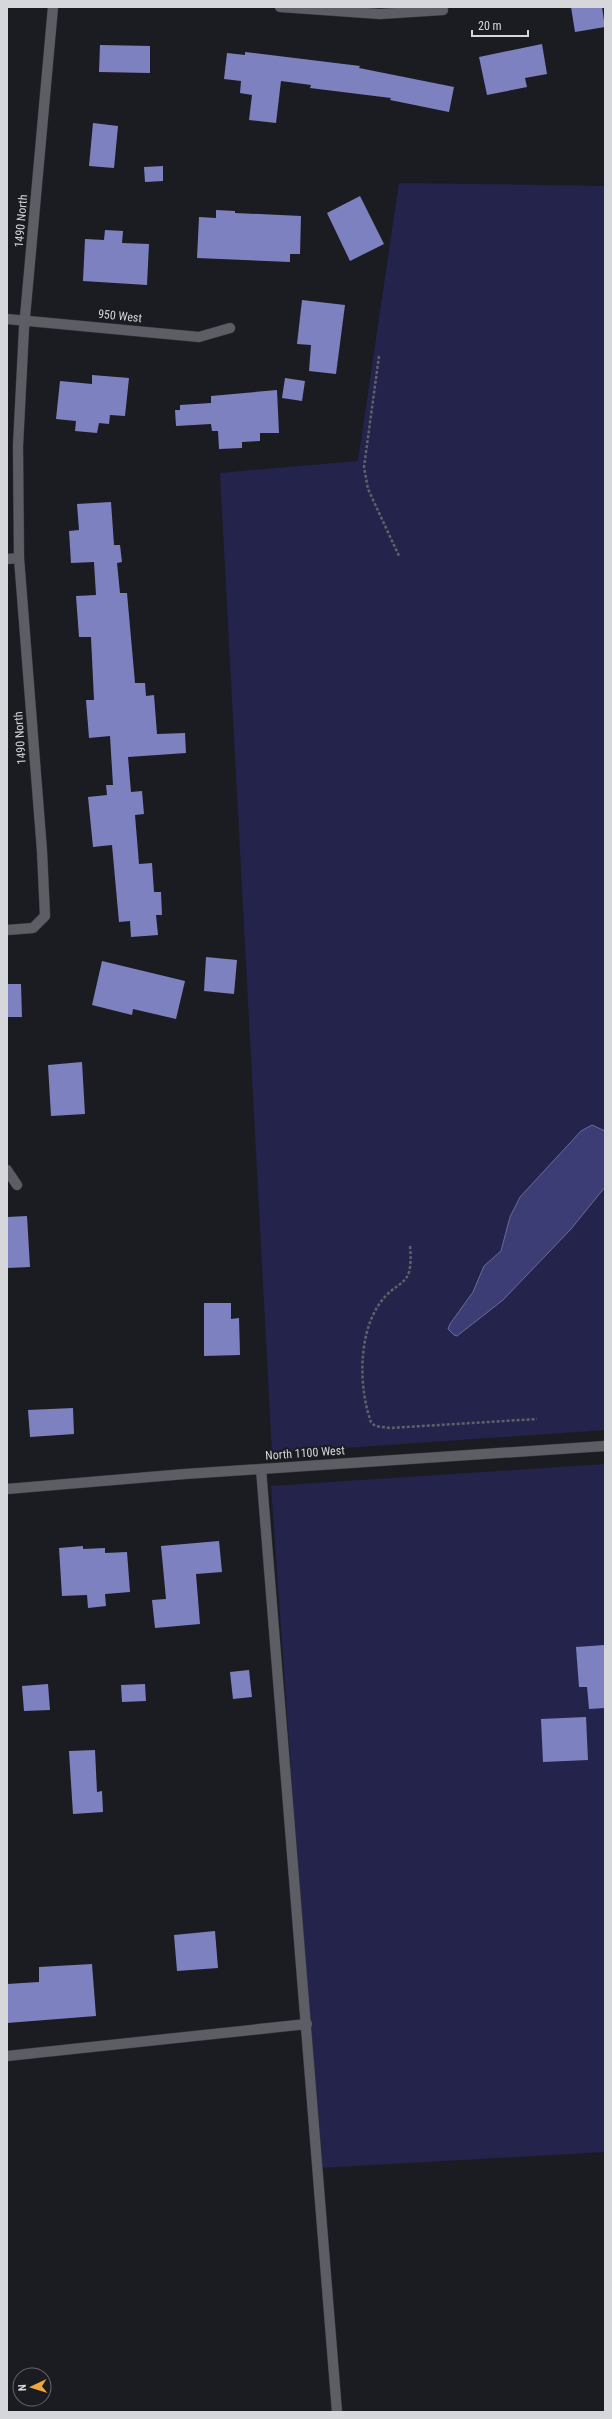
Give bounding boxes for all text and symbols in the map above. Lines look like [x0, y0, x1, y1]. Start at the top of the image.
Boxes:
scale bar [472, 12, 528, 38]
text: 20 m [478, 19, 502, 33]
street label: 1490 North [12, 194, 30, 248]
street label: 950 West [97, 307, 143, 325]
street label: 1490 North [11, 711, 29, 765]
street label: North 1100 West [265, 1443, 346, 1463]
north arrow [12, 2367, 52, 2407]
text: N [16, 2384, 29, 2391]

